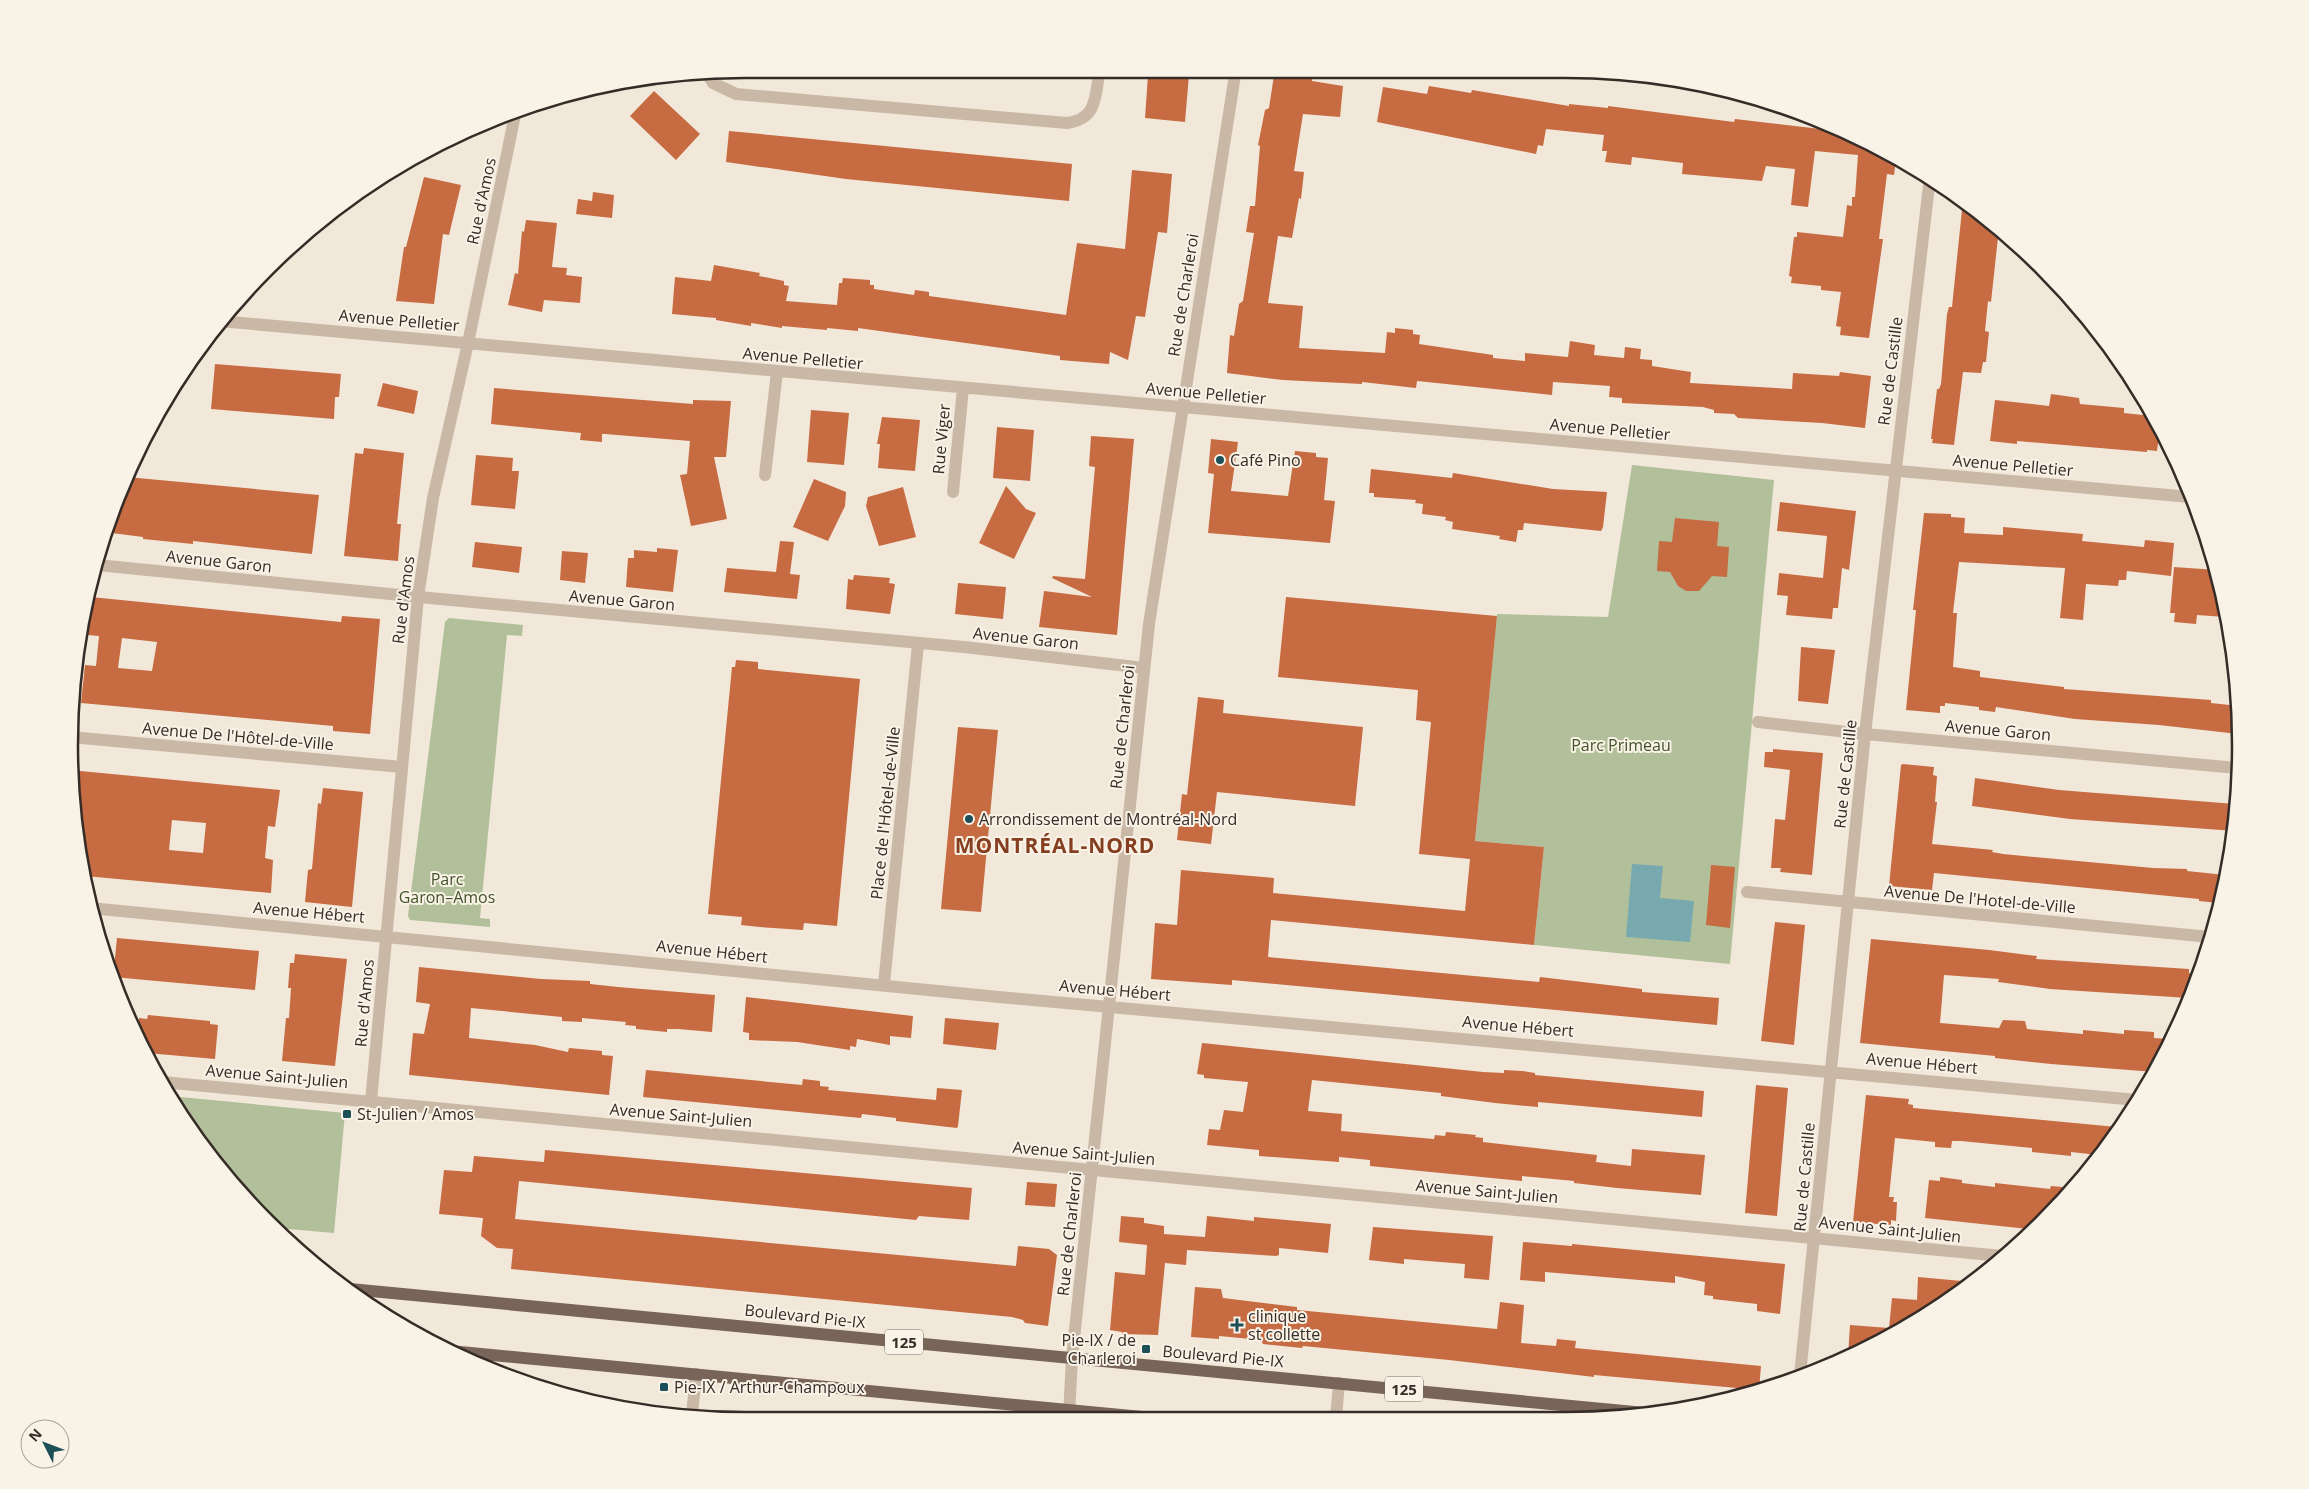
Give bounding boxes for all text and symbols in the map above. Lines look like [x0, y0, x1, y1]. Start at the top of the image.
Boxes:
street label: Rue d'Amos [461, 156, 501, 246]
street label: Rue de Charleroi [1162, 232, 1204, 358]
street label: Avenue Pelletier [338, 304, 461, 336]
street label: Rue de Castille [1872, 315, 1908, 427]
street label: Avenue Pelletier [742, 342, 865, 374]
street label: Avenue Pelletier [1145, 377, 1268, 409]
street label: Rue Viger [927, 402, 955, 475]
street label: Avenue Pelletier [1549, 413, 1672, 445]
place label: Café Pino [1230, 449, 1301, 471]
street label: Avenue Pelletier [1952, 449, 2075, 481]
marker: Café Pino [1214, 454, 1226, 466]
street label: Avenue Garon [165, 545, 273, 577]
street label: Rue d'Amos [387, 555, 419, 645]
street label: Avenue Garon [568, 584, 676, 616]
street label: Avenue Garon [972, 622, 1080, 654]
street label: Rue de Charleroi [1105, 664, 1139, 790]
street label: Avenue Garon [1944, 714, 2052, 746]
street label: Avenue De l'Hôtel-de-Ville [141, 717, 335, 755]
street label: Rue de Castille [1828, 719, 1862, 829]
street label: Place de l'Hôtel-de-Ville [865, 725, 905, 901]
park label: Parc Primeau [1571, 734, 1671, 756]
place label: Arrondissement de Montréal-Nord [979, 808, 1237, 830]
marker: Arrondissement de Montréal-Nord [963, 813, 975, 825]
district label: MONTRÉAL-NORD [955, 831, 1155, 859]
park label: Parc Garon–Amos [399, 868, 495, 908]
street label: Avenue De l'Hotel-de-Ville [1883, 880, 2077, 918]
street label: Avenue Hébert [252, 896, 366, 928]
street label: Avenue Hébert [655, 934, 769, 968]
street label: Rue d'Amos [349, 958, 379, 1048]
street label: Avenue Hébert [1058, 974, 1172, 1006]
street label: Avenue Hébert [1461, 1010, 1575, 1042]
street label: Avenue Hébert [1865, 1047, 1979, 1079]
street label: Avenue Saint-Julien [205, 1059, 349, 1093]
street label: Avenue Saint-Julien [609, 1098, 753, 1132]
place label: St-Julien / Amos [357, 1103, 474, 1125]
marker: St-Julien / Amos [341, 1108, 353, 1120]
street label: Rue de Castille [1788, 1122, 1820, 1232]
street label: Avenue Saint-Julien [1012, 1136, 1156, 1170]
street label: Rue de Charleroi [1052, 1171, 1086, 1297]
street label: Avenue Saint-Julien [1415, 1174, 1559, 1208]
street label: Avenue Saint-Julien [1818, 1211, 1962, 1247]
street label: Boulevard Pie-IX [743, 1299, 867, 1333]
place label: clinique st collette [1248, 1305, 1320, 1345]
marker: clinique st collette [1230, 1318, 1244, 1332]
place label: Pie-IX / de Charleroi [1062, 1329, 1136, 1369]
road number: 125 [885, 1330, 923, 1354]
street label: Boulevard Pie-IX [1161, 1340, 1285, 1372]
marker: Pie-IX / de Charleroi [1140, 1343, 1152, 1355]
place label: Pie-IX / Arthur-Champoux [674, 1376, 865, 1398]
road number: 125 [1385, 1376, 1423, 1402]
marker: Pie-IX / Arthur-Champoux [658, 1381, 670, 1393]
north arrow [20, 1419, 70, 1469]
text: N [24, 1424, 46, 1446]

